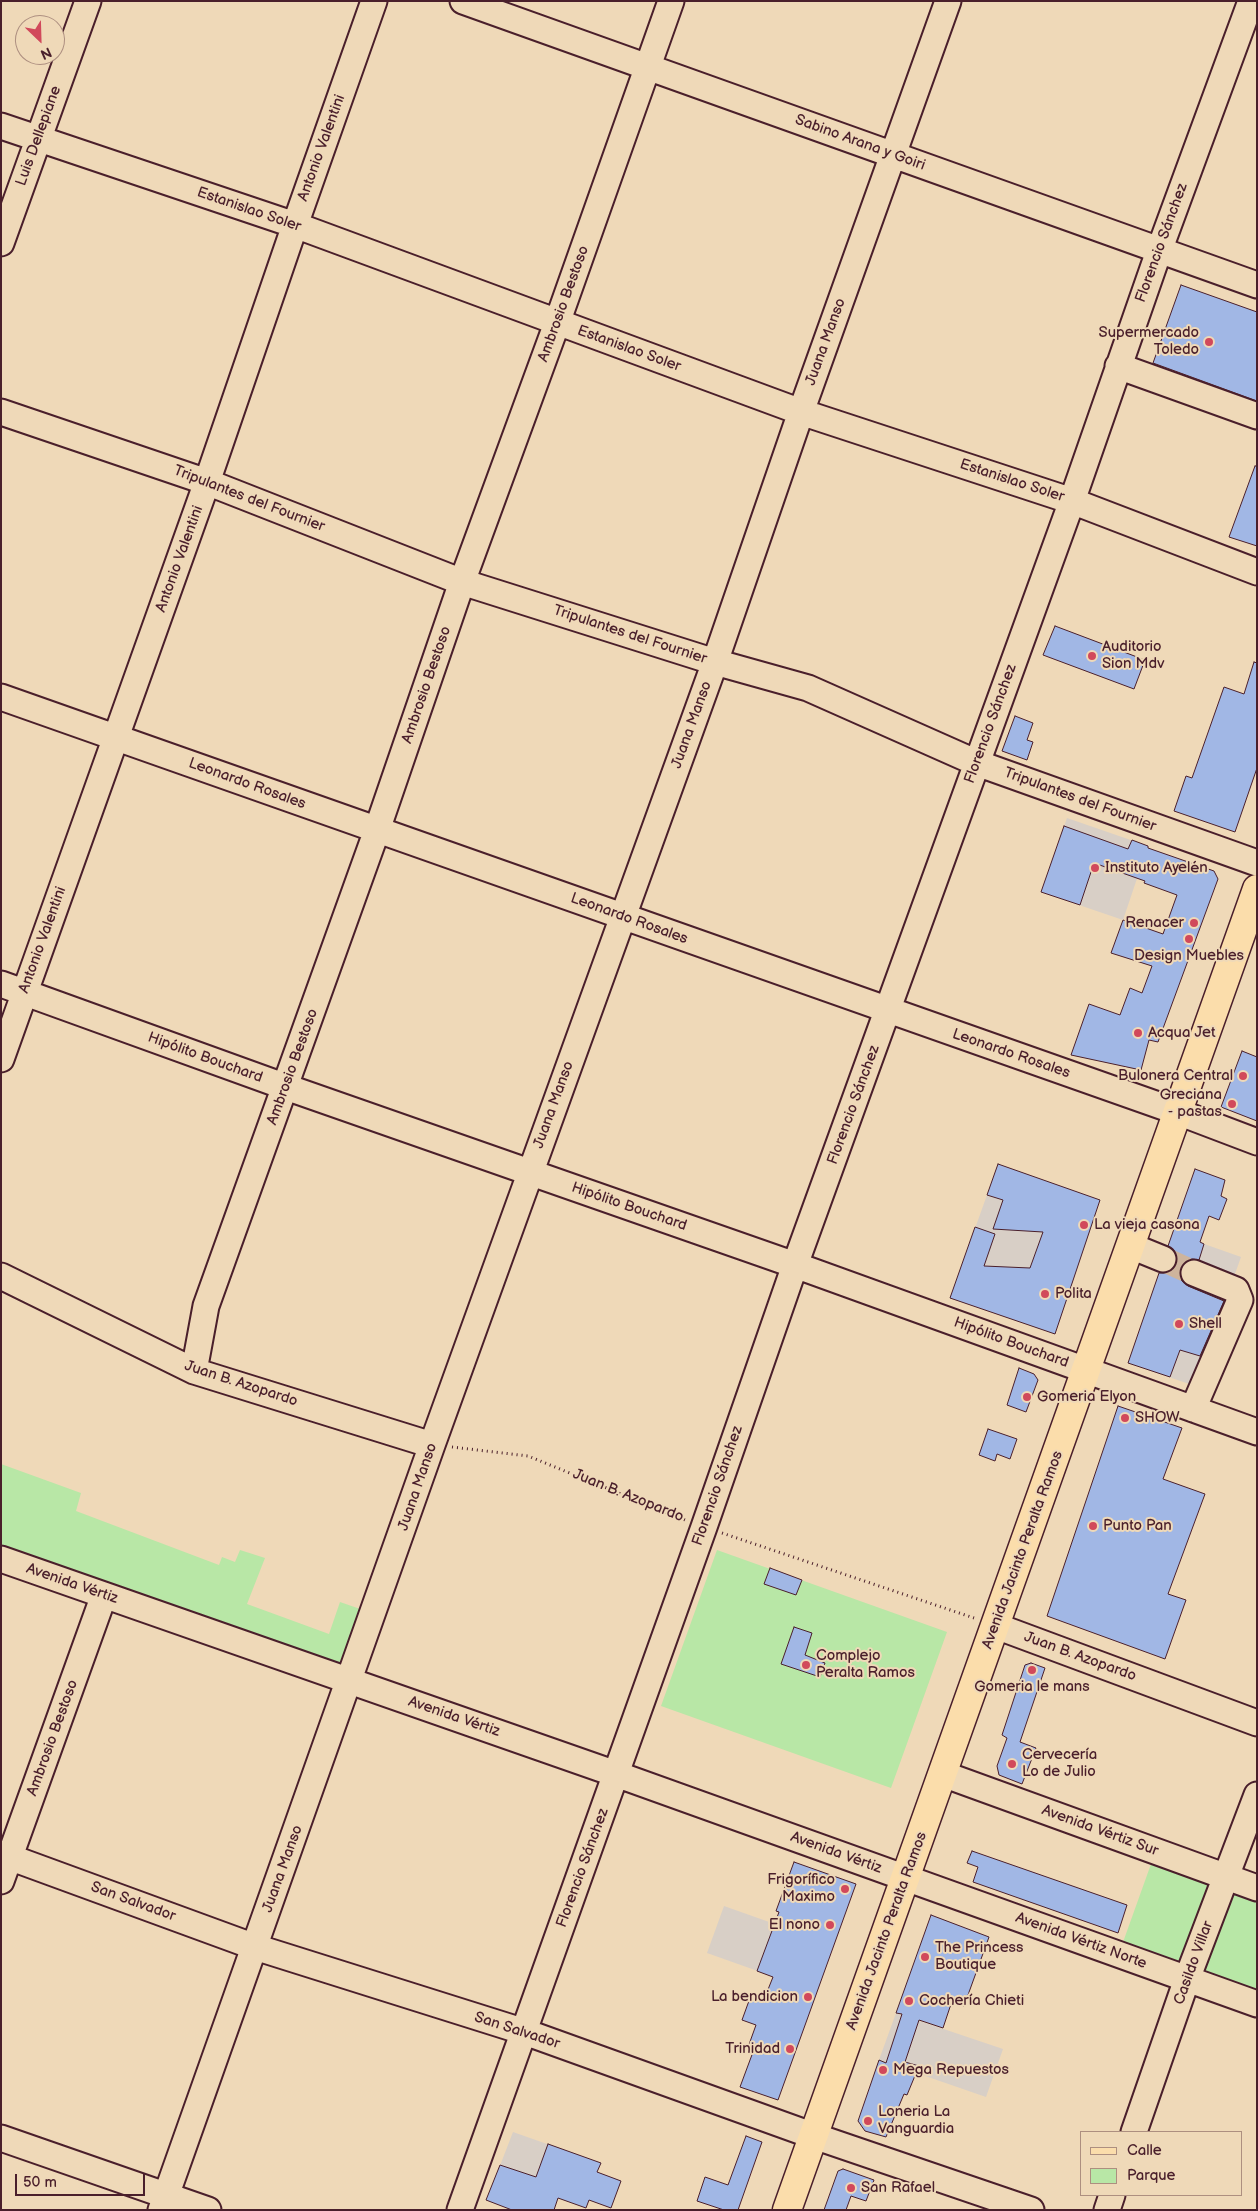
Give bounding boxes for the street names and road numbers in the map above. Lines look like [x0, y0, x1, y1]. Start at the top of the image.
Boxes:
street label: Luis Dellepiane [13, 84, 65, 188]
street label: Antonio Valentini [294, 92, 350, 204]
street label: Sabino Arana y Goiri [792, 111, 928, 175]
street label: Florencio Sánchez [1132, 181, 1192, 305]
street label: Estanislao Soler [195, 184, 303, 236]
street label: Ambrosio Bestoso [535, 243, 593, 365]
street label: Juana Manso [802, 296, 850, 388]
street label: Estanislao Soler [575, 322, 683, 376]
street label: Estanislao Soler [957, 456, 1067, 506]
street label: Tripulantes del Fournier [171, 462, 327, 536]
street label: Antonio Valentini [152, 503, 208, 615]
street label: Tripulantes del Fournier [551, 602, 709, 668]
street label: Ambrosio Bestoso [399, 624, 455, 746]
street label: Florencio Sánchez [961, 662, 1021, 786]
street label: Juana Manso [668, 679, 716, 771]
street label: Leonardo Rosales [186, 754, 308, 814]
street label: Tripulantes del Fournier [1001, 764, 1159, 836]
street label: Antonio Valentini [15, 884, 71, 996]
street label: Leonardo Rosales [568, 889, 690, 949]
street label: Ambrosio Bestoso [264, 1006, 322, 1128]
street label: Leonardo Rosales [950, 1025, 1072, 1083]
street label: Hipólito Bouchard [145, 1029, 265, 1087]
street label: Florencio Sánchez [824, 1043, 884, 1167]
street label: Juana Manso [530, 1059, 578, 1151]
street label: Hipólito Bouchard [569, 1179, 689, 1235]
street label: Hipólito Bouchard [951, 1314, 1071, 1372]
street label: Juan B. Azopardo [182, 1357, 300, 1411]
street label: Florencio Sánchez [689, 1424, 747, 1548]
street label: Juana Manso [395, 1441, 441, 1533]
street label: Avenida Jacinto Peralta Ramos [979, 1449, 1067, 1651]
street label: Juan B. Azopardo [570, 1466, 686, 1526]
street label: Avenida Vértiz [24, 1560, 120, 1608]
street label: Juan B. Azopardo [1021, 1628, 1139, 1686]
street label: Ambrosio Bestoso [24, 1677, 82, 1799]
street label: Avenida Vértiz [406, 1693, 502, 1741]
street label: Avenida Vértiz Sur [1039, 1802, 1161, 1860]
street label: Florencio Sánchez [553, 1806, 613, 1930]
street label: Juana Manso [259, 1823, 307, 1915]
street label: Avenida Vértiz [788, 1828, 884, 1878]
street label: Avenida Jacinto Peralta Ramos [843, 1830, 931, 2032]
street label: San Salvador [88, 1878, 178, 1926]
street label: Avenida Vértiz Norte [1013, 1909, 1149, 1973]
street label: Casildo Villar [1171, 1919, 1217, 2007]
street label: San Salvador [472, 2009, 562, 2053]

